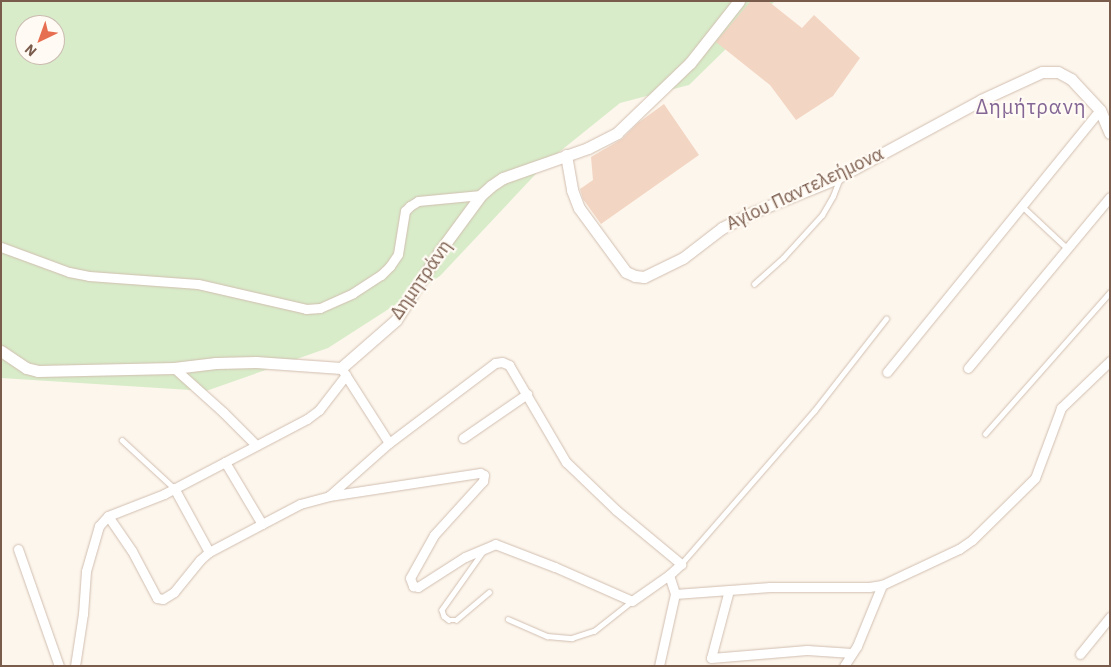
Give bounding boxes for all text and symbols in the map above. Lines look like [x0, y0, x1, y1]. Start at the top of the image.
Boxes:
north arrow [15, 15, 65, 65]
text: N [21, 40, 40, 60]
district label: Δημήτρανη [974, 94, 1088, 118]
street label: Αγίου Παντελεήμονα [723, 143, 887, 235]
street label: Δημητράνη [386, 236, 456, 324]

